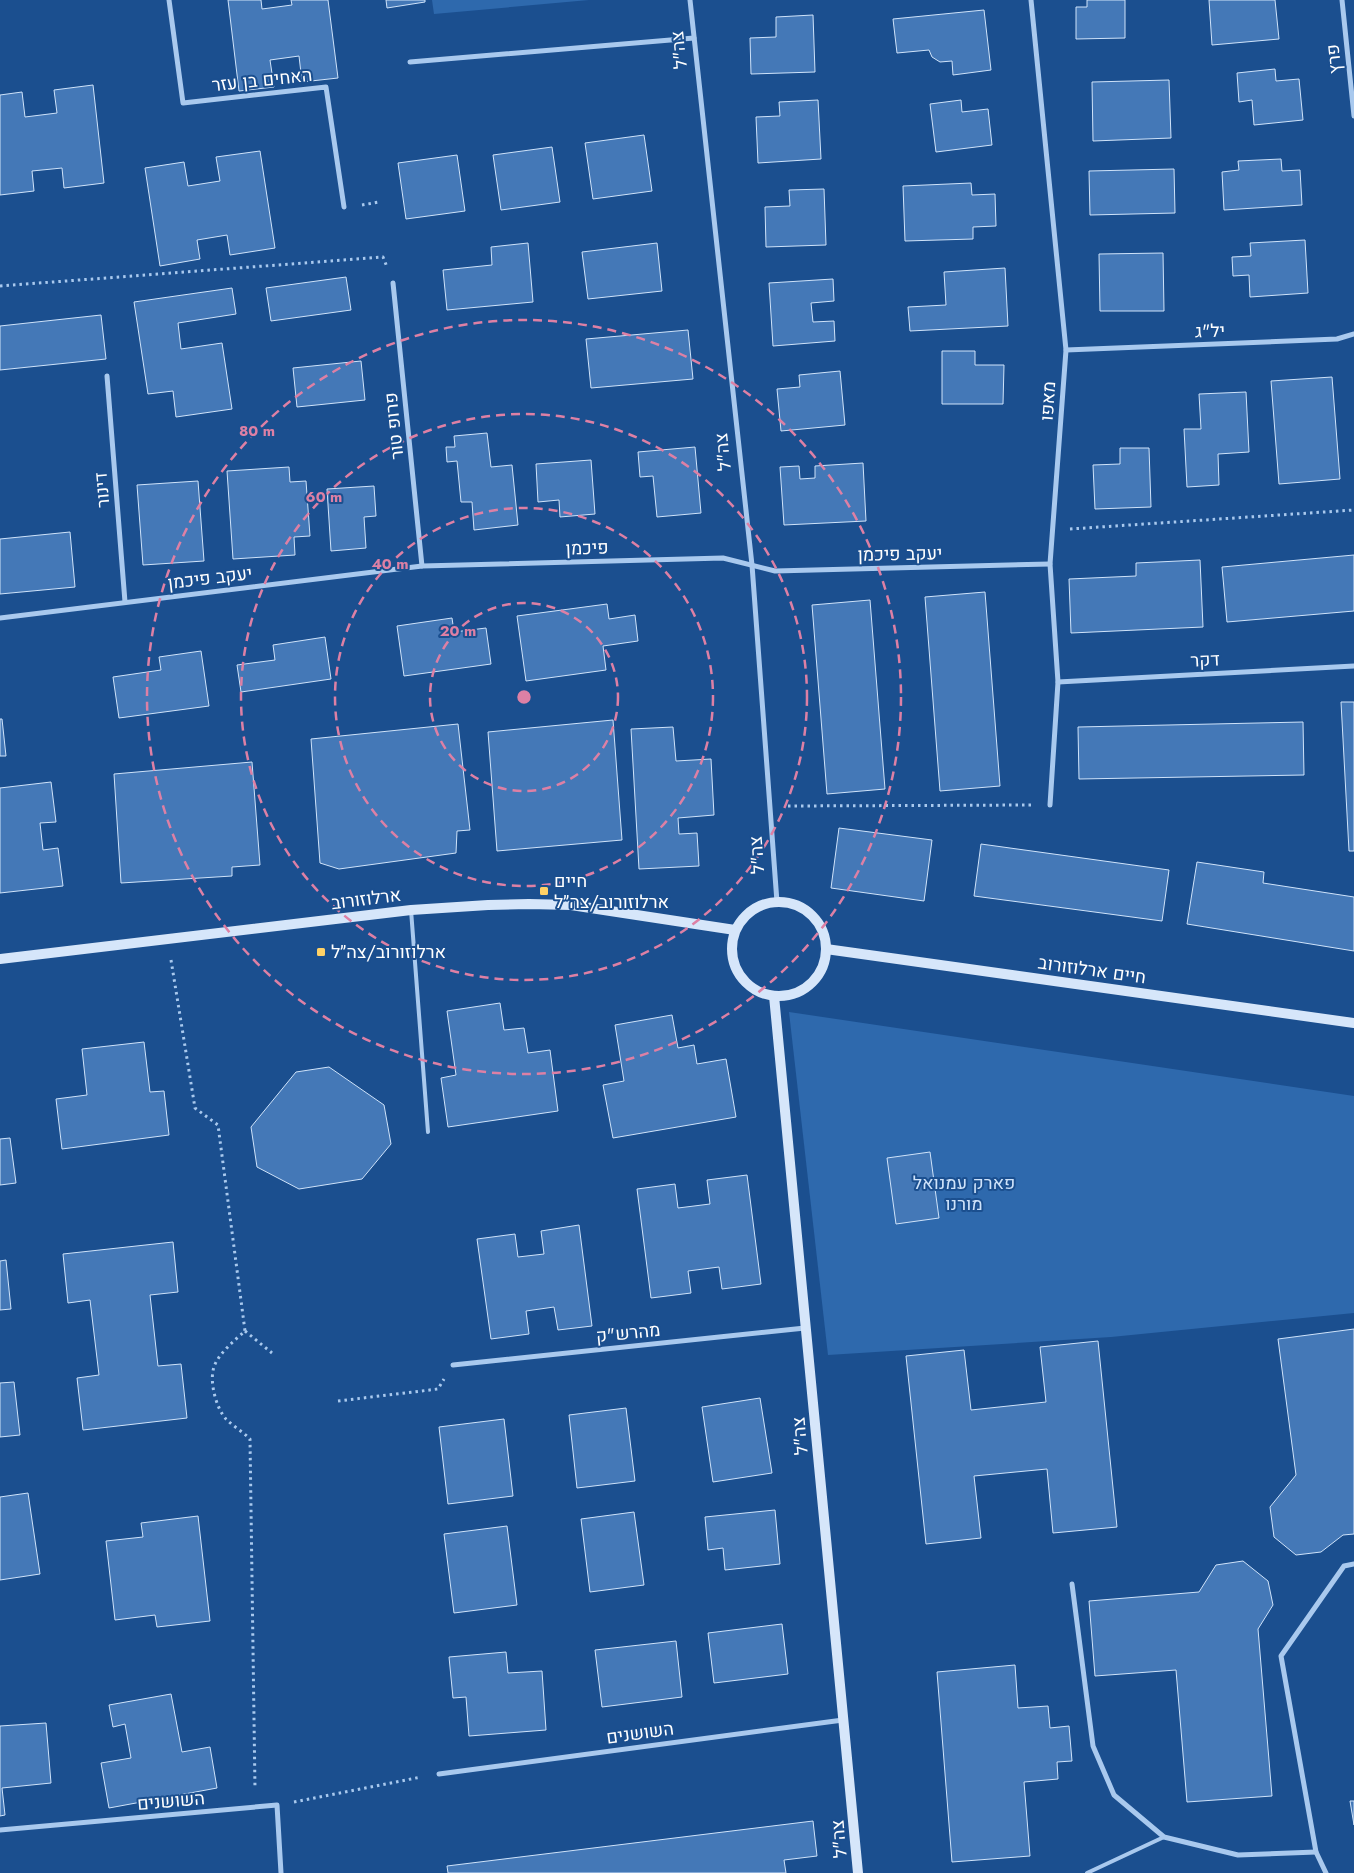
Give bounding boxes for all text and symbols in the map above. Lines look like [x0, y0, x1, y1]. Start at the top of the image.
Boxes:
street label: צה"ל [664, 30, 694, 70]
street label: פרץ [1320, 43, 1348, 75]
street label: האחים בן עזר [210, 62, 314, 98]
street label: יל"ג [1195, 317, 1225, 345]
street label: מאפו [1034, 380, 1062, 422]
street label: פרופ טור [378, 391, 410, 461]
text: 80 m [239, 420, 275, 442]
street label: צה"ל [708, 432, 738, 472]
street label: דינור [88, 471, 116, 509]
text: 60 m [306, 486, 342, 508]
street label: פיכמן [565, 534, 609, 562]
street label: יעקב פיכמן [857, 540, 943, 568]
text: 40 m [371, 553, 409, 575]
street label: יעקב פיכמן [166, 560, 254, 596]
text: 20 m [440, 620, 476, 642]
street label: דקר [1190, 646, 1220, 674]
centre of rings [515, 688, 533, 706]
street label: צה"ל [743, 835, 771, 875]
place label: חיים ארלוזורוב/צה״ל [554, 868, 669, 915]
street label: ארלוזורוב [330, 882, 402, 916]
marker: חיים ארלוזורוב/צה״ל [538, 885, 550, 897]
place label: ארלוזורוב/צה״ל [331, 939, 446, 965]
marker: ארלוזורוב/צה״ל [315, 946, 327, 958]
street label: חיים ארלוזורוב [1036, 950, 1148, 990]
park label: פארק עמנואל מורנו [913, 1170, 1015, 1217]
street label: מהרש"ק [594, 1317, 662, 1349]
street label: צה"ל [785, 1416, 815, 1456]
street label: השושנים [605, 1715, 675, 1751]
street label: השושנים [136, 1785, 206, 1817]
street label: צה"ל [824, 1819, 854, 1859]

